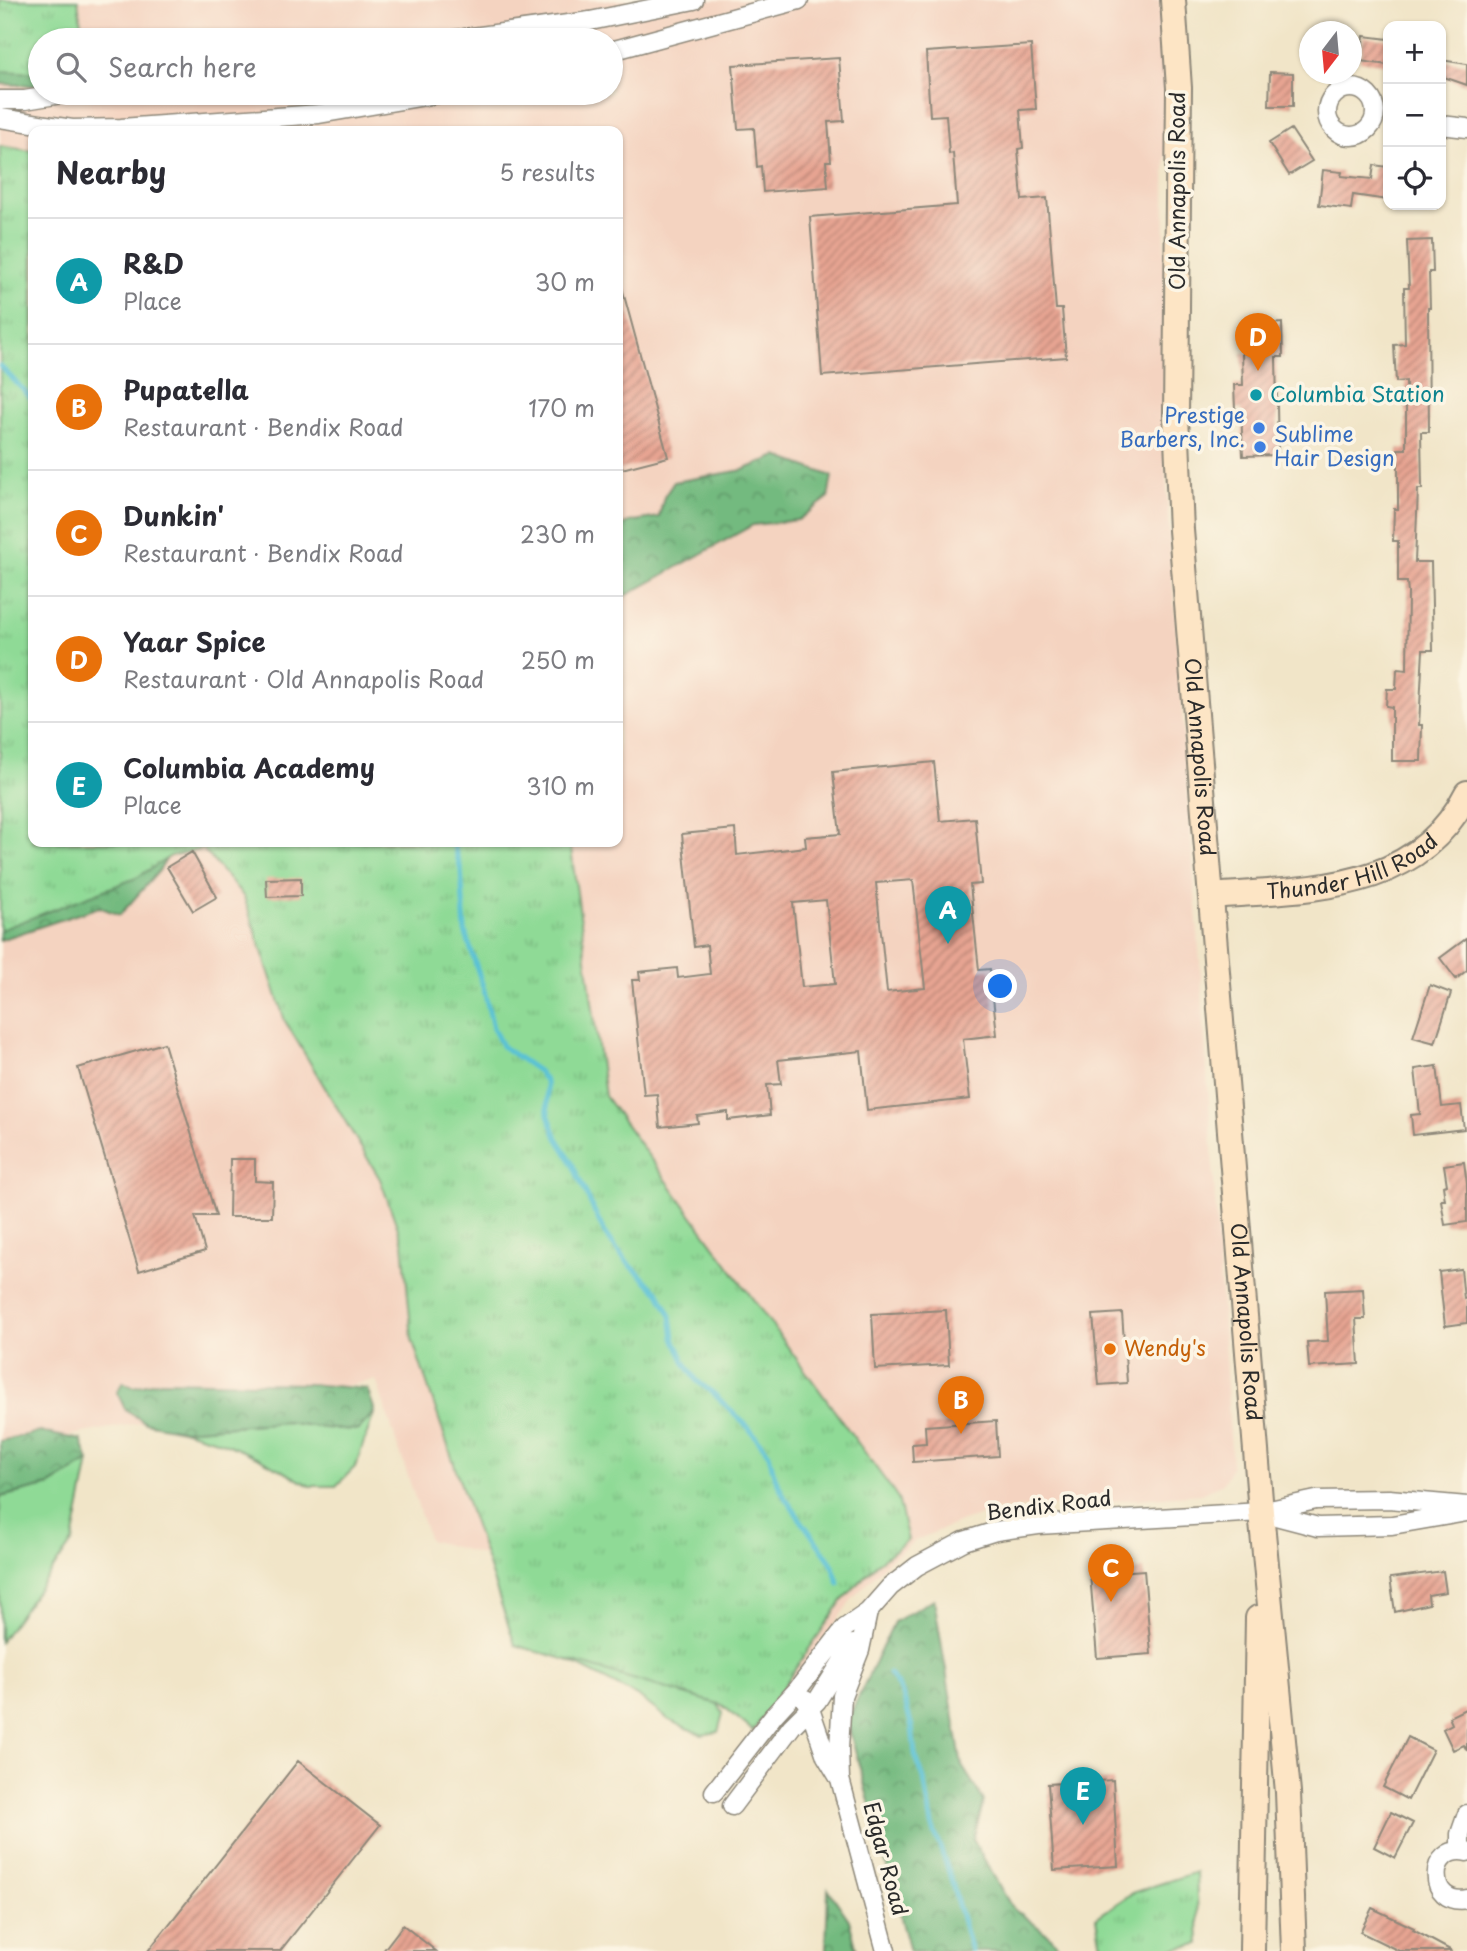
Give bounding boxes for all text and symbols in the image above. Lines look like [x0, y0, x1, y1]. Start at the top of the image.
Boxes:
north arrow [1299, 21, 1362, 84]
map controls [1383, 21, 1446, 210]
button: + [1383, 21, 1446, 84]
search box [28, 28, 623, 105]
text: Search here [108, 47, 257, 86]
icon: search [52, 48, 90, 86]
button: − [1383, 84, 1446, 147]
street label: Old Annapolis Road [1160, 92, 1192, 290]
button: locate [1383, 147, 1446, 210]
text: Nearby [56, 149, 166, 194]
text: 5 results [499, 154, 595, 189]
text: R&D [123, 244, 184, 283]
text: A [70, 264, 88, 299]
text: 30 m [534, 264, 595, 299]
text: Place [123, 283, 182, 318]
pin: D [1235, 313, 1281, 371]
text: Pupatella [123, 370, 249, 409]
place label: Columbia Station [1270, 377, 1445, 409]
marker: Columbia Station [1248, 387, 1264, 403]
text: B [71, 390, 87, 425]
text: 170 m [528, 390, 595, 425]
place label: Prestige Barbers, Inc. [1119, 398, 1245, 454]
text: Restaurant · Bendix Road [123, 409, 404, 444]
place label: Sublime Hair Design [1274, 417, 1395, 473]
marker: Prestige Barbers, Inc. [1251, 420, 1267, 436]
marker: Sublime Hair Design [1252, 439, 1268, 455]
text: Dunkin' [123, 496, 224, 535]
text: C [70, 516, 88, 551]
text: 230 m [520, 516, 595, 551]
text: Restaurant · Bendix Road [123, 535, 404, 570]
text: Yaar Spice [123, 622, 266, 661]
text: D [70, 642, 88, 677]
text: 250 m [521, 642, 595, 677]
street label: Old Annapolis Road [1177, 656, 1225, 857]
text: Restaurant · Old Annapolis Road [123, 661, 484, 696]
text: Columbia Academy [123, 748, 375, 787]
text: E [72, 768, 86, 803]
text: 310 m [526, 768, 595, 803]
text: Place [123, 787, 182, 822]
street label: Thunder Hill Road [1265, 825, 1444, 906]
pin: A [925, 886, 971, 944]
your location [983, 969, 1017, 1003]
street label: Old Annapolis Road [1224, 1222, 1272, 1422]
place label: Wendy's [1124, 1331, 1206, 1363]
marker: Wendy's [1102, 1341, 1118, 1357]
pin: B [938, 1376, 984, 1434]
street label: Bendix Road [984, 1480, 1113, 1528]
pin: C [1088, 1544, 1134, 1602]
pin: E [1060, 1767, 1106, 1825]
street label: Edgar Road [856, 1798, 917, 1919]

